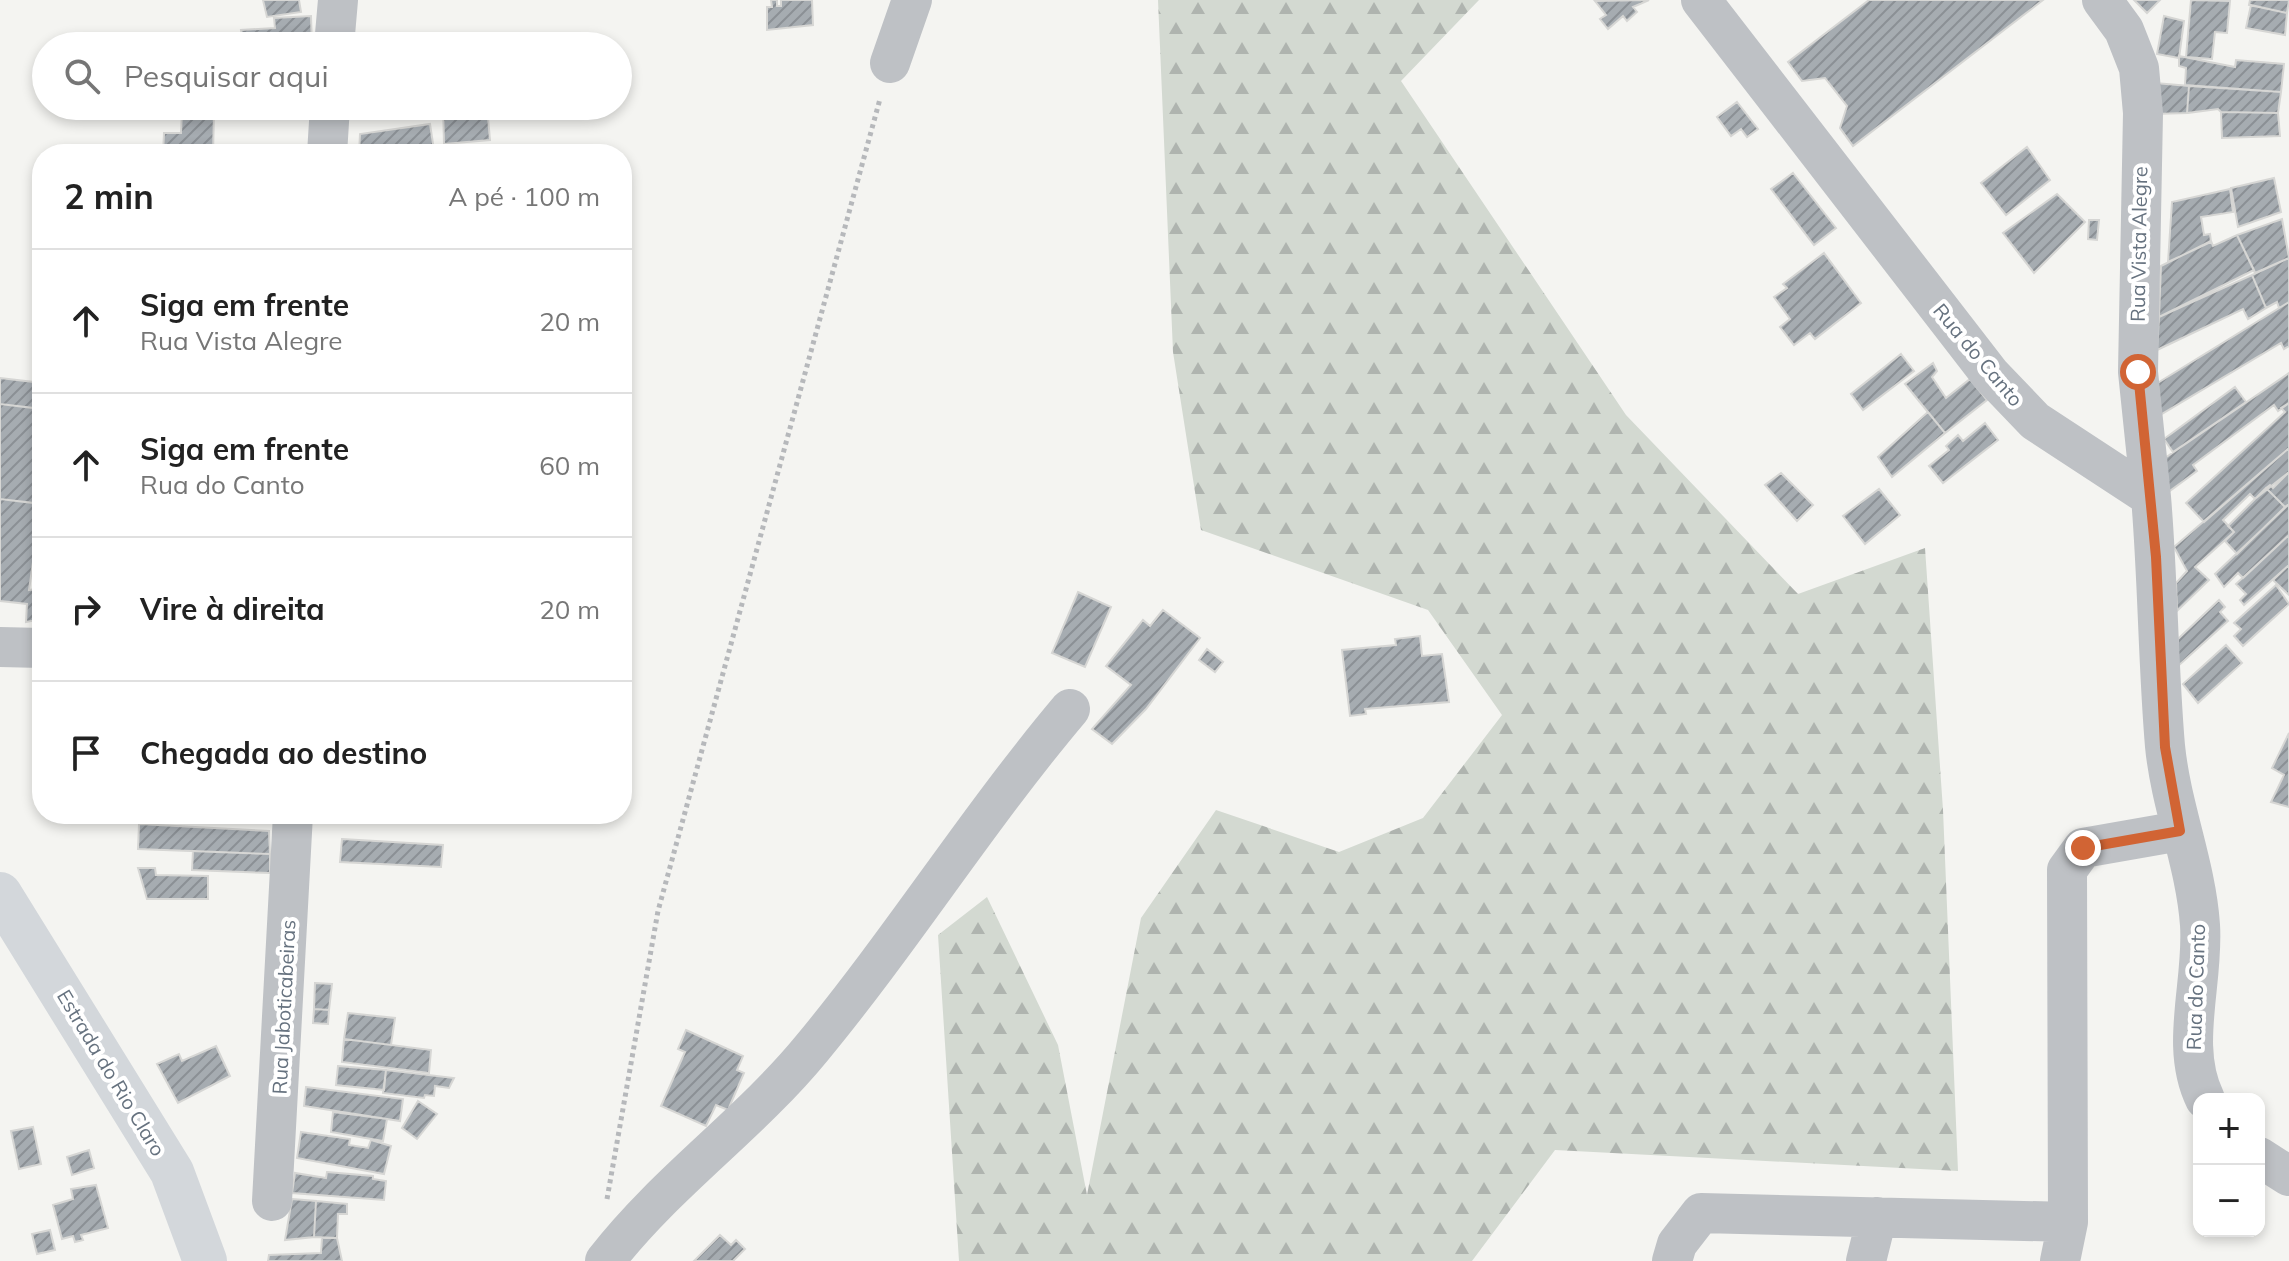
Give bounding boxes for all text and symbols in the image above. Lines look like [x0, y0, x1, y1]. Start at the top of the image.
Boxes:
search box [32, 32, 632, 120]
icon: search [60, 54, 104, 98]
text: Pesquisar aqui [124, 57, 329, 95]
street label: Rua Vista Alegre [2125, 166, 2152, 322]
text: 2 min [64, 175, 154, 218]
text: A pé · 100 m [448, 180, 600, 213]
text: Siga em frente [140, 286, 349, 324]
street label: Rua do Canto [1928, 298, 2029, 411]
icon: ahead [64, 299, 108, 343]
text: 20 m [539, 305, 600, 338]
text: Rua Vista Alegre [140, 324, 343, 357]
route start [2120, 354, 2156, 390]
text: Siga em frente [140, 430, 349, 468]
icon: ahead [64, 443, 108, 487]
text: 60 m [539, 449, 600, 482]
text: Rua do Canto [140, 468, 305, 501]
icon: right [64, 587, 108, 631]
text: Vire à direita [140, 590, 325, 628]
text: 20 m [539, 593, 600, 626]
icon: arrive [64, 731, 108, 775]
text: Chegada ao destino [140, 734, 427, 772]
route end [2065, 830, 2101, 866]
street label: Rua Jaboticabeiras [266, 919, 301, 1095]
street label: Rua do Canto [2181, 923, 2210, 1051]
street label: Estrada do Rio Claro [52, 985, 171, 1160]
map controls [2193, 1093, 2265, 1237]
button: + [2193, 1093, 2265, 1165]
button: − [2193, 1165, 2265, 1237]

